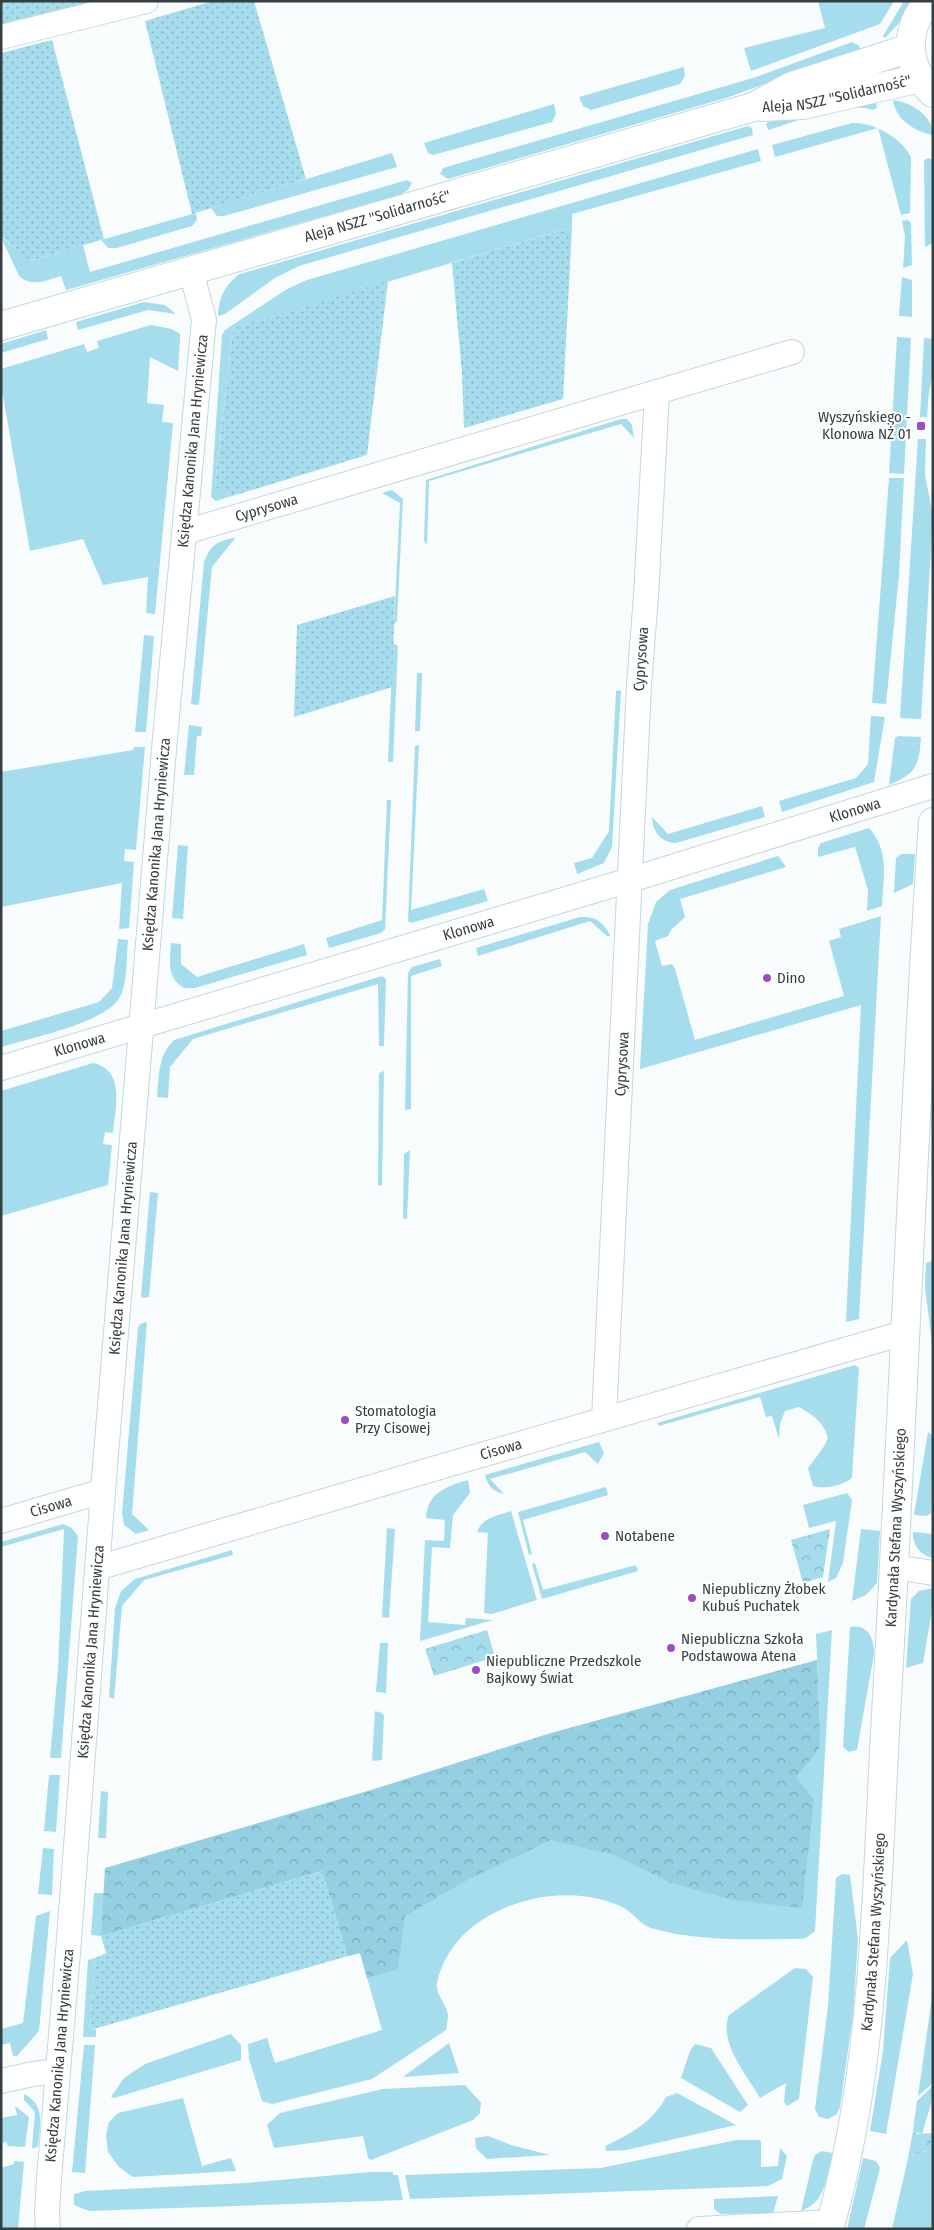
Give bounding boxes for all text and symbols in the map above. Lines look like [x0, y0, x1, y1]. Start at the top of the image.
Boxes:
street label: Aleja NSZZ "Solidarność" [762, 71, 913, 116]
street label: Aleja NSZZ "Solidarność" [302, 187, 453, 246]
street label: Księdza Kanonika Jana Hryniewicza [174, 334, 212, 548]
place label: Wyszyńskiego - Klonowa NŻ 01 [818, 408, 911, 443]
marker: Wyszyńskiego - Klonowa NŻ 01 [915, 420, 927, 432]
street label: Cyprysowa [233, 490, 300, 526]
street label: Cyprysowa [630, 626, 652, 692]
street label: Księdza Kanonika Jana Hryniewicza [138, 737, 174, 952]
street label: Klonowa [827, 794, 883, 827]
street label: Klonowa [441, 912, 496, 944]
place label: Dino [777, 969, 805, 987]
marker: Dino [761, 972, 773, 984]
street label: Klonowa [52, 1028, 107, 1061]
street label: Cyprysowa [611, 1031, 633, 1097]
street label: Księdza Kanonika Jana Hryniewicza [105, 1141, 141, 1355]
place label: Stomatologia Przy Cisowej [355, 1402, 436, 1437]
marker: Stomatologia Przy Cisowej [339, 1414, 351, 1426]
street label: Kardynała Stefana Wyszyńskiego [882, 1428, 910, 1628]
street label: Cisowa [478, 1435, 524, 1464]
street label: Cisowa [28, 1492, 74, 1521]
place label: Notabene [615, 1527, 675, 1545]
marker: Notabene [599, 1530, 611, 1542]
street label: Księdza Kanonika Jana Hryniewicza [74, 1544, 108, 1759]
place label: Niepubliczny Żłobek Kubuś Puchatek [702, 1580, 825, 1615]
marker: Niepubliczny Żłobek Kubuś Puchatek [686, 1592, 698, 1604]
place label: Niepubliczna Szkoła Podstawowa Atena [681, 1630, 804, 1665]
marker: Niepubliczna Szkoła Podstawowa Atena [665, 1642, 677, 1654]
place label: Niepubliczne Przedszkole Bajkowy Świat [486, 1652, 641, 1687]
marker: Niepubliczne Przedszkole Bajkowy Świat [470, 1664, 482, 1676]
street label: Kardynała Stefana Wyszyńskiego [857, 1832, 889, 2032]
street label: Księdza Kanonika Jana Hryniewicza [41, 1948, 77, 2163]

